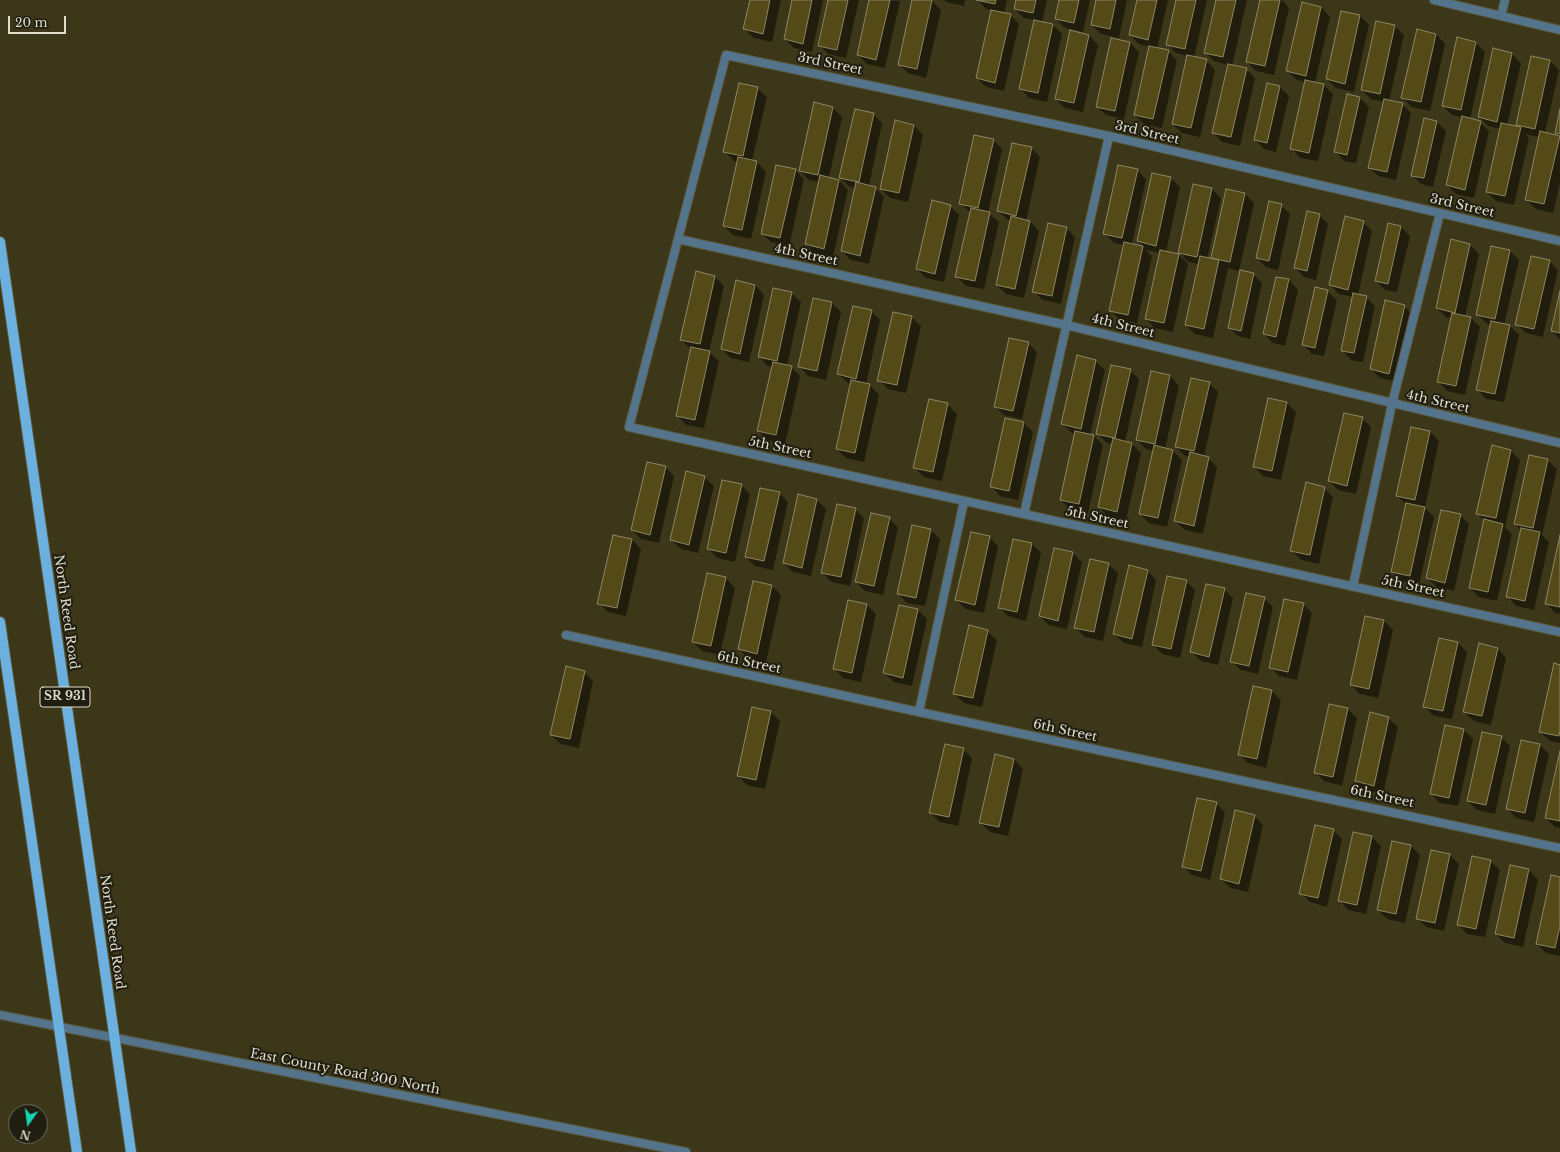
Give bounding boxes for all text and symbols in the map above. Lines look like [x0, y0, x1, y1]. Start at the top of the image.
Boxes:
scale bar [10, 8, 68, 34]
text: 20 m [15, 15, 47, 30]
street label: 3rd Street [796, 50, 864, 78]
street label: 3rd Street [1113, 118, 1181, 148]
street label: 3rd Street [1428, 191, 1496, 221]
street label: 4th Street [773, 241, 839, 269]
street label: 4th Street [1090, 311, 1156, 341]
street label: 4th Street [1405, 387, 1471, 417]
street label: 5th Street [747, 434, 813, 462]
street label: 5th Street [1064, 504, 1130, 532]
street label: North Reed Road [50, 554, 82, 670]
street label: 5th Street [1380, 573, 1446, 601]
street label: 6th Street [716, 649, 782, 677]
road number: SR 931 [40, 687, 90, 707]
street label: 6th Street [1032, 717, 1098, 745]
street label: 6th Street [1349, 783, 1415, 811]
street label: North Reed Road [96, 874, 128, 990]
street label: East County Road 300 North [249, 1046, 441, 1098]
north arrow [8, 1104, 48, 1144]
text: N [19, 1127, 32, 1143]

